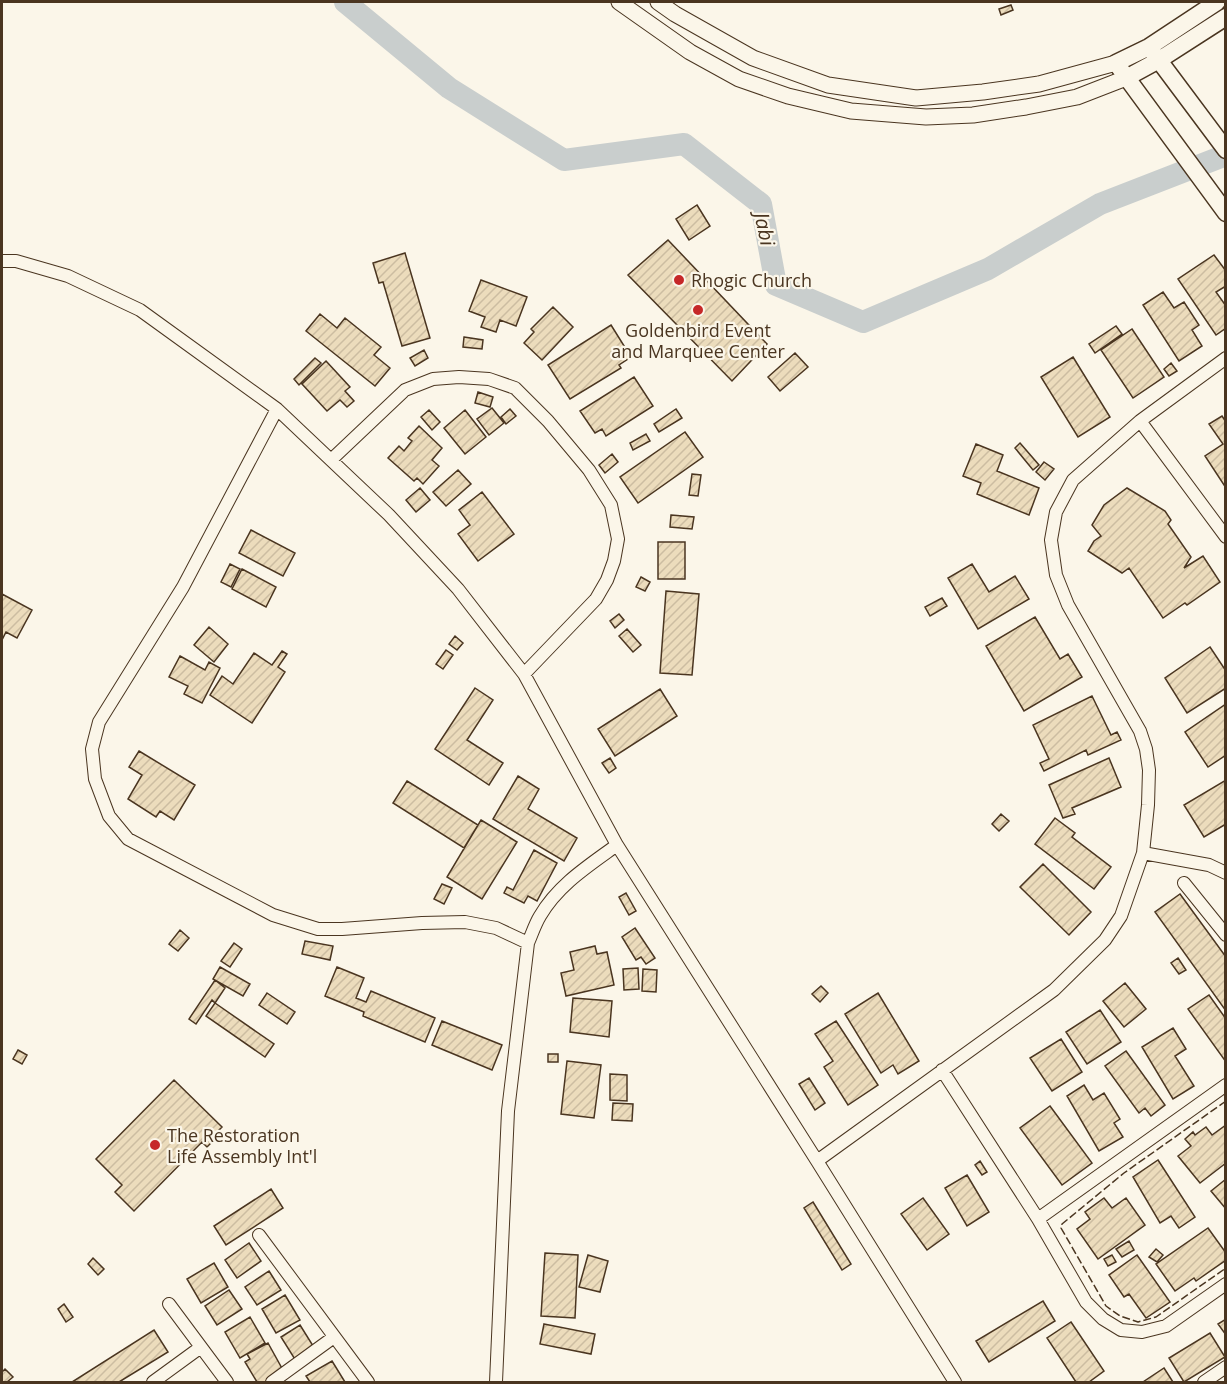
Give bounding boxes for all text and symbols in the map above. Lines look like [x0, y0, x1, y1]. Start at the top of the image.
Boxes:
water label: Jabi [748, 206, 782, 249]
place label: Rhogic Church [691, 268, 812, 292]
marker: Rhogic Church [672, 273, 686, 287]
marker: Goldenbird Event and Marquee Center [691, 303, 705, 317]
place label: Goldenbird Event and Marquee Center [611, 318, 785, 363]
place label: The Restoration Life Assembly Int'l [167, 1123, 317, 1168]
marker: The Restoration Life Assembly Int'l [148, 1138, 162, 1152]

